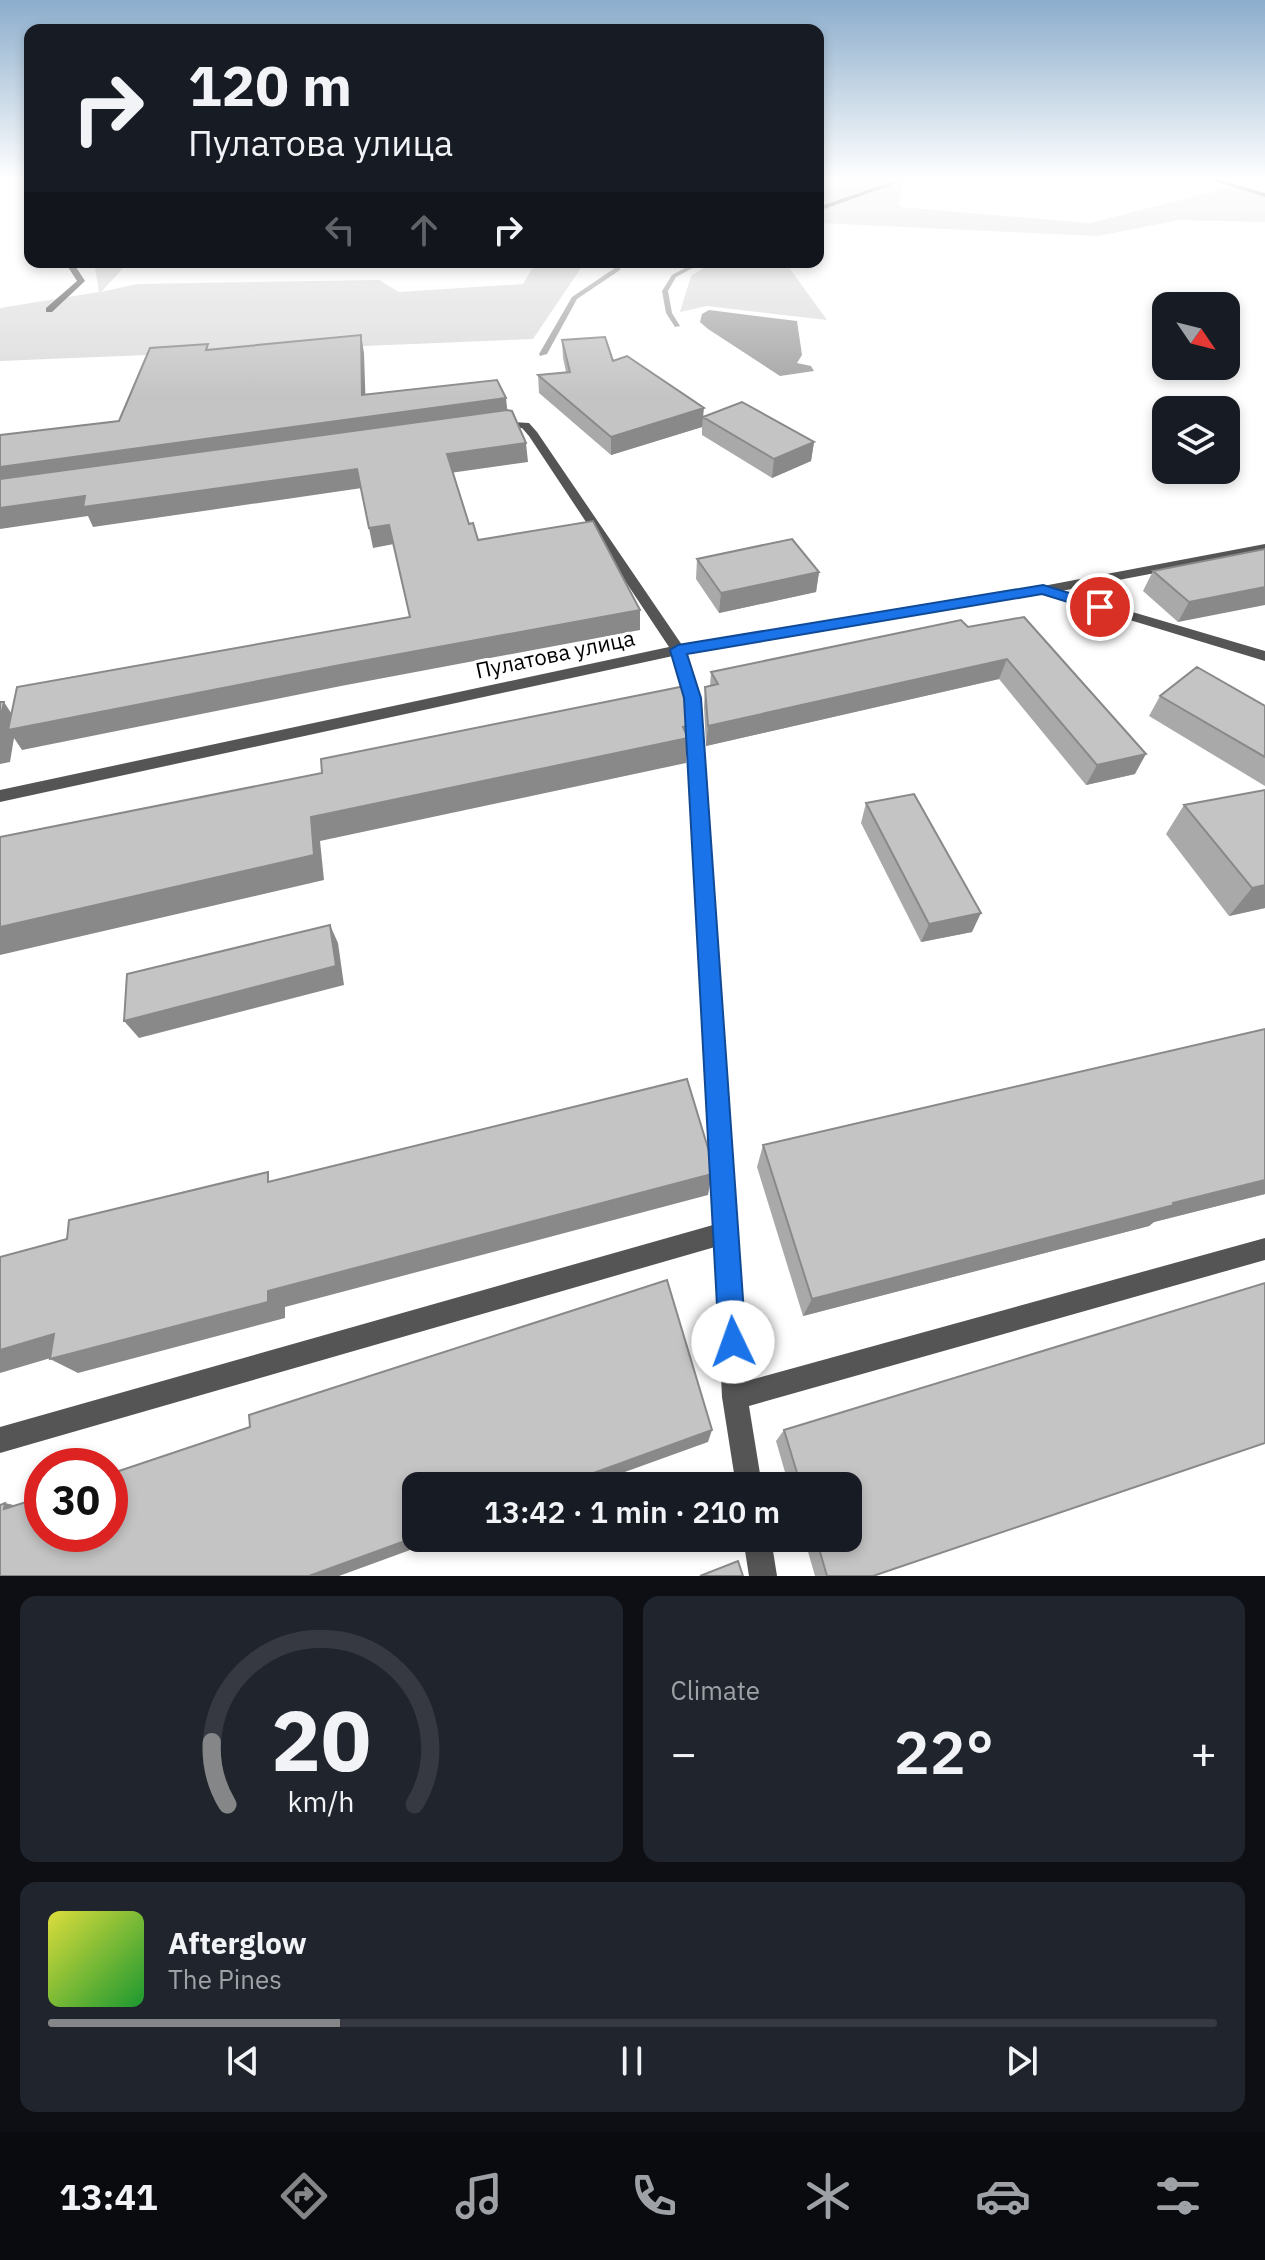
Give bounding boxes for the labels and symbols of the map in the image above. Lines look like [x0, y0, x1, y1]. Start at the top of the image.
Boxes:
north arrow [1152, 292, 1240, 380]
pin [1066, 573, 1134, 641]
street label: Пулатова улица [473, 622, 637, 685]
position arrow [691, 1300, 775, 1384]
speed limit sign: 30 [24, 1448, 128, 1552]

